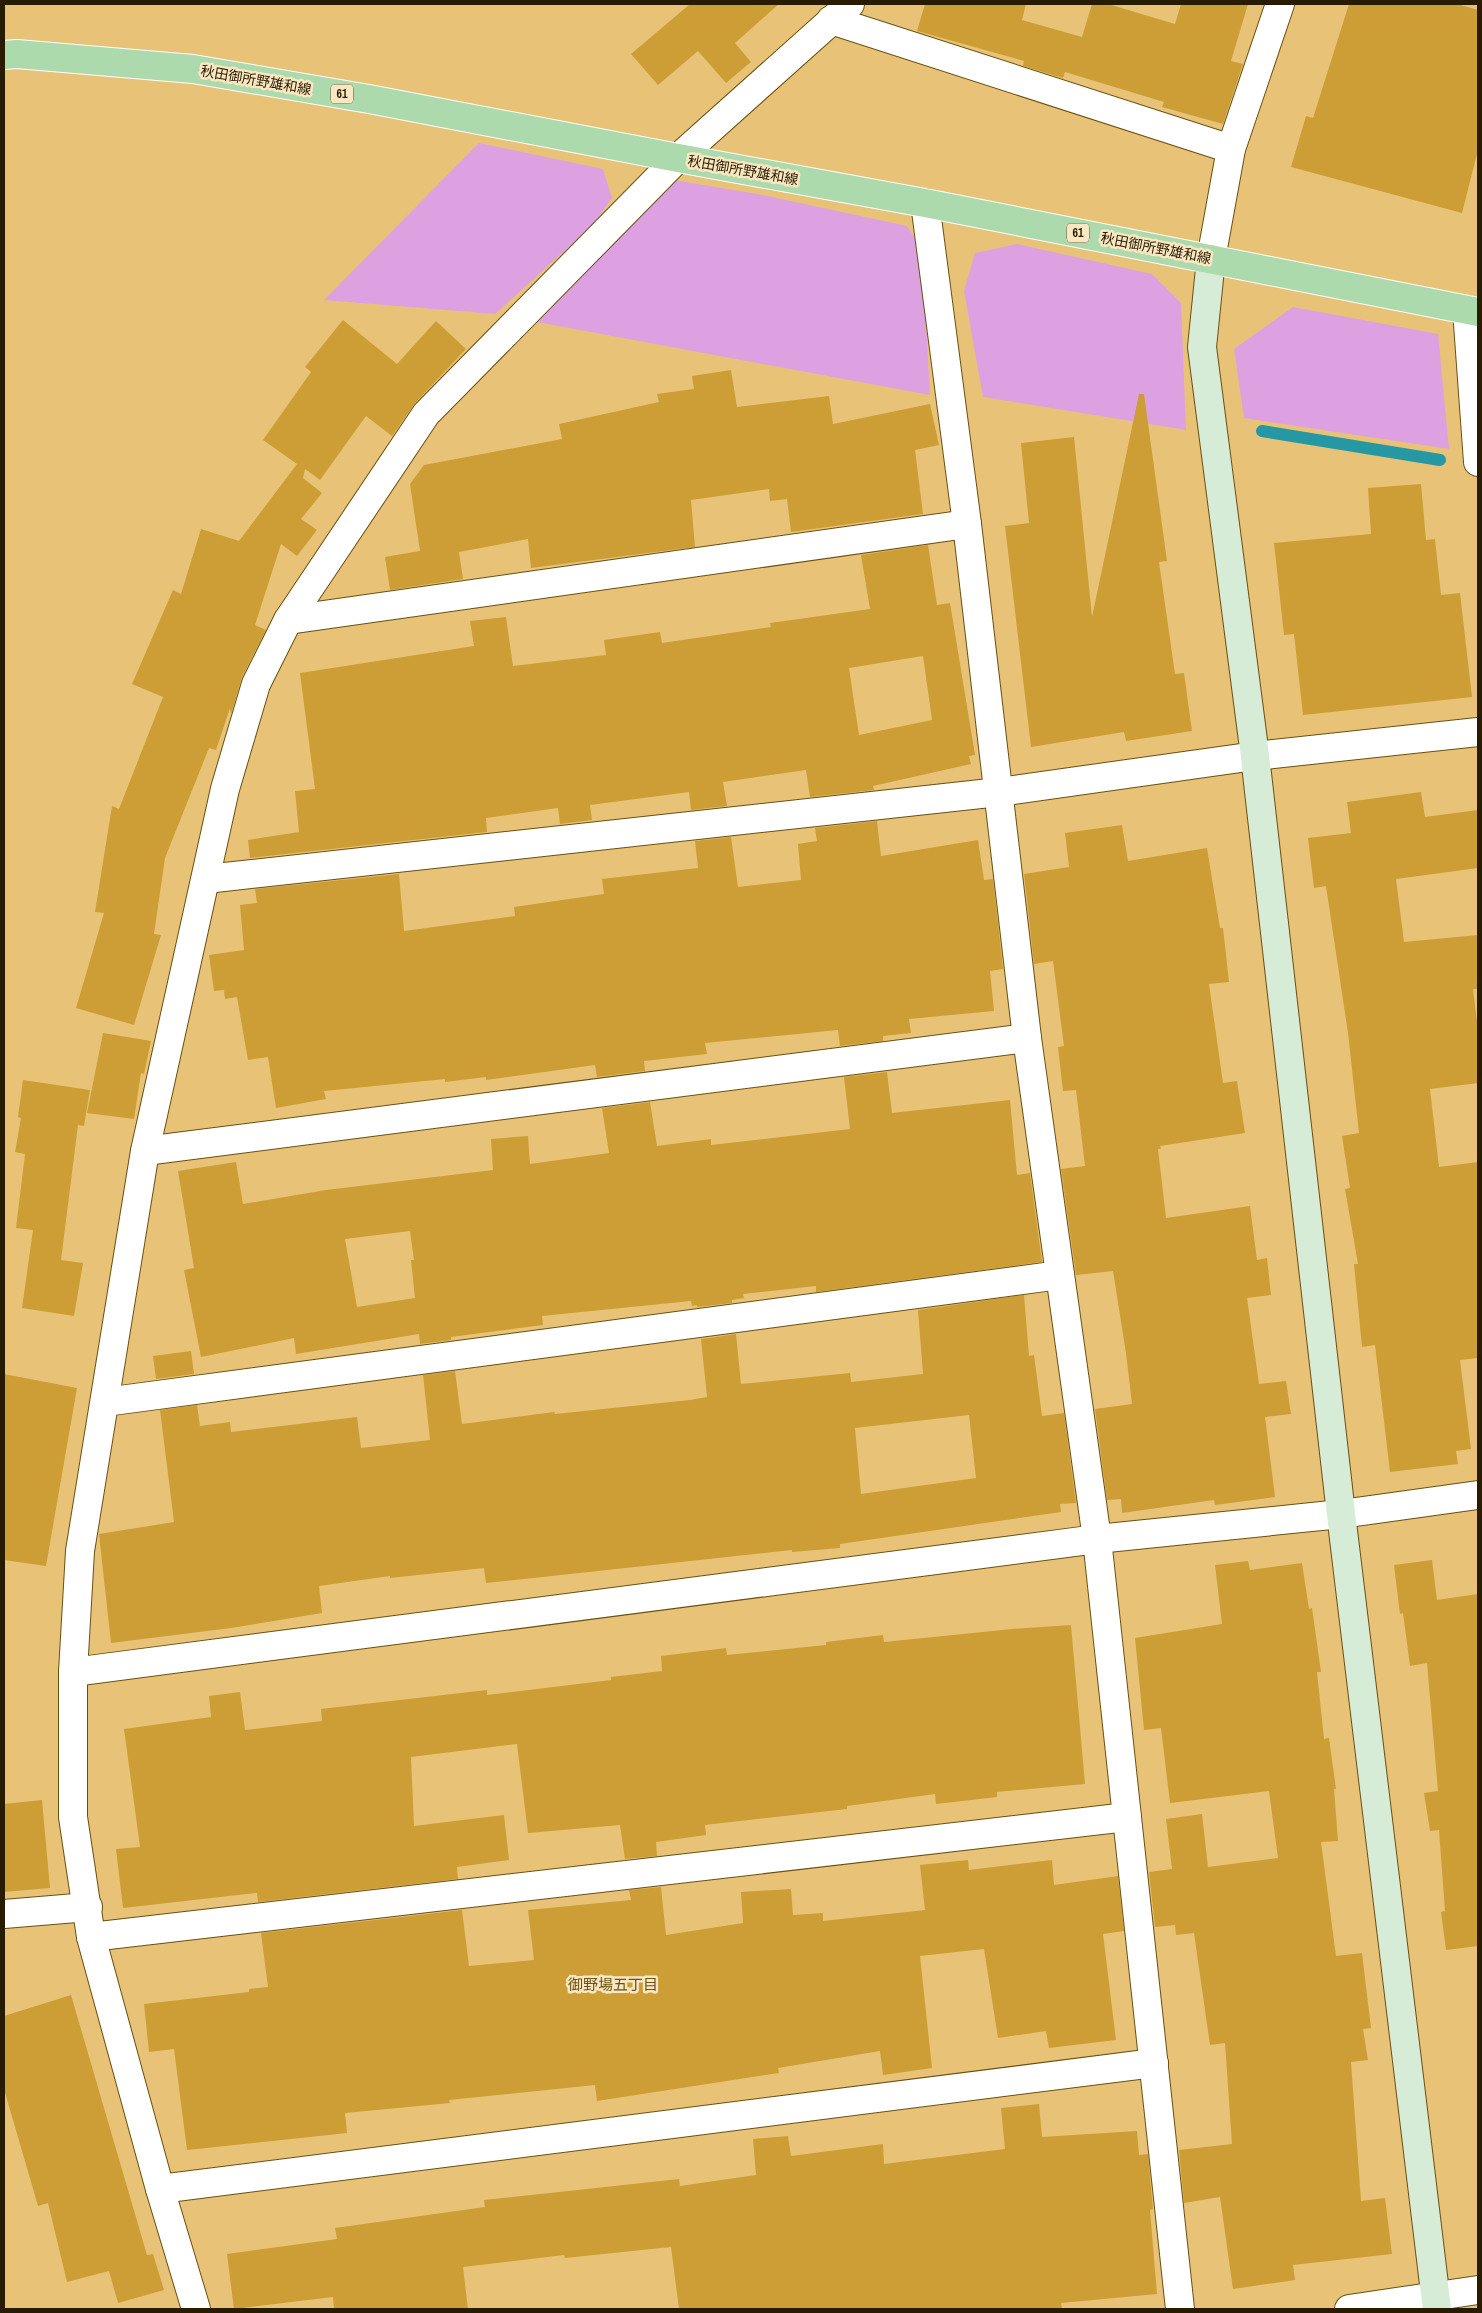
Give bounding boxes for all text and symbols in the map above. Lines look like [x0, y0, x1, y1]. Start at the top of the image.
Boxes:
street label: 秋田御所野雄和線 [199, 61, 313, 99]
road number: 61 [331, 85, 353, 104]
street label: 秋田御所野雄和線 [686, 151, 800, 189]
road number: 61 [1067, 224, 1089, 242]
street label: 秋田御所野雄和線 [1099, 228, 1213, 268]
district label: 御野場五丁目 [568, 1974, 658, 1995]

